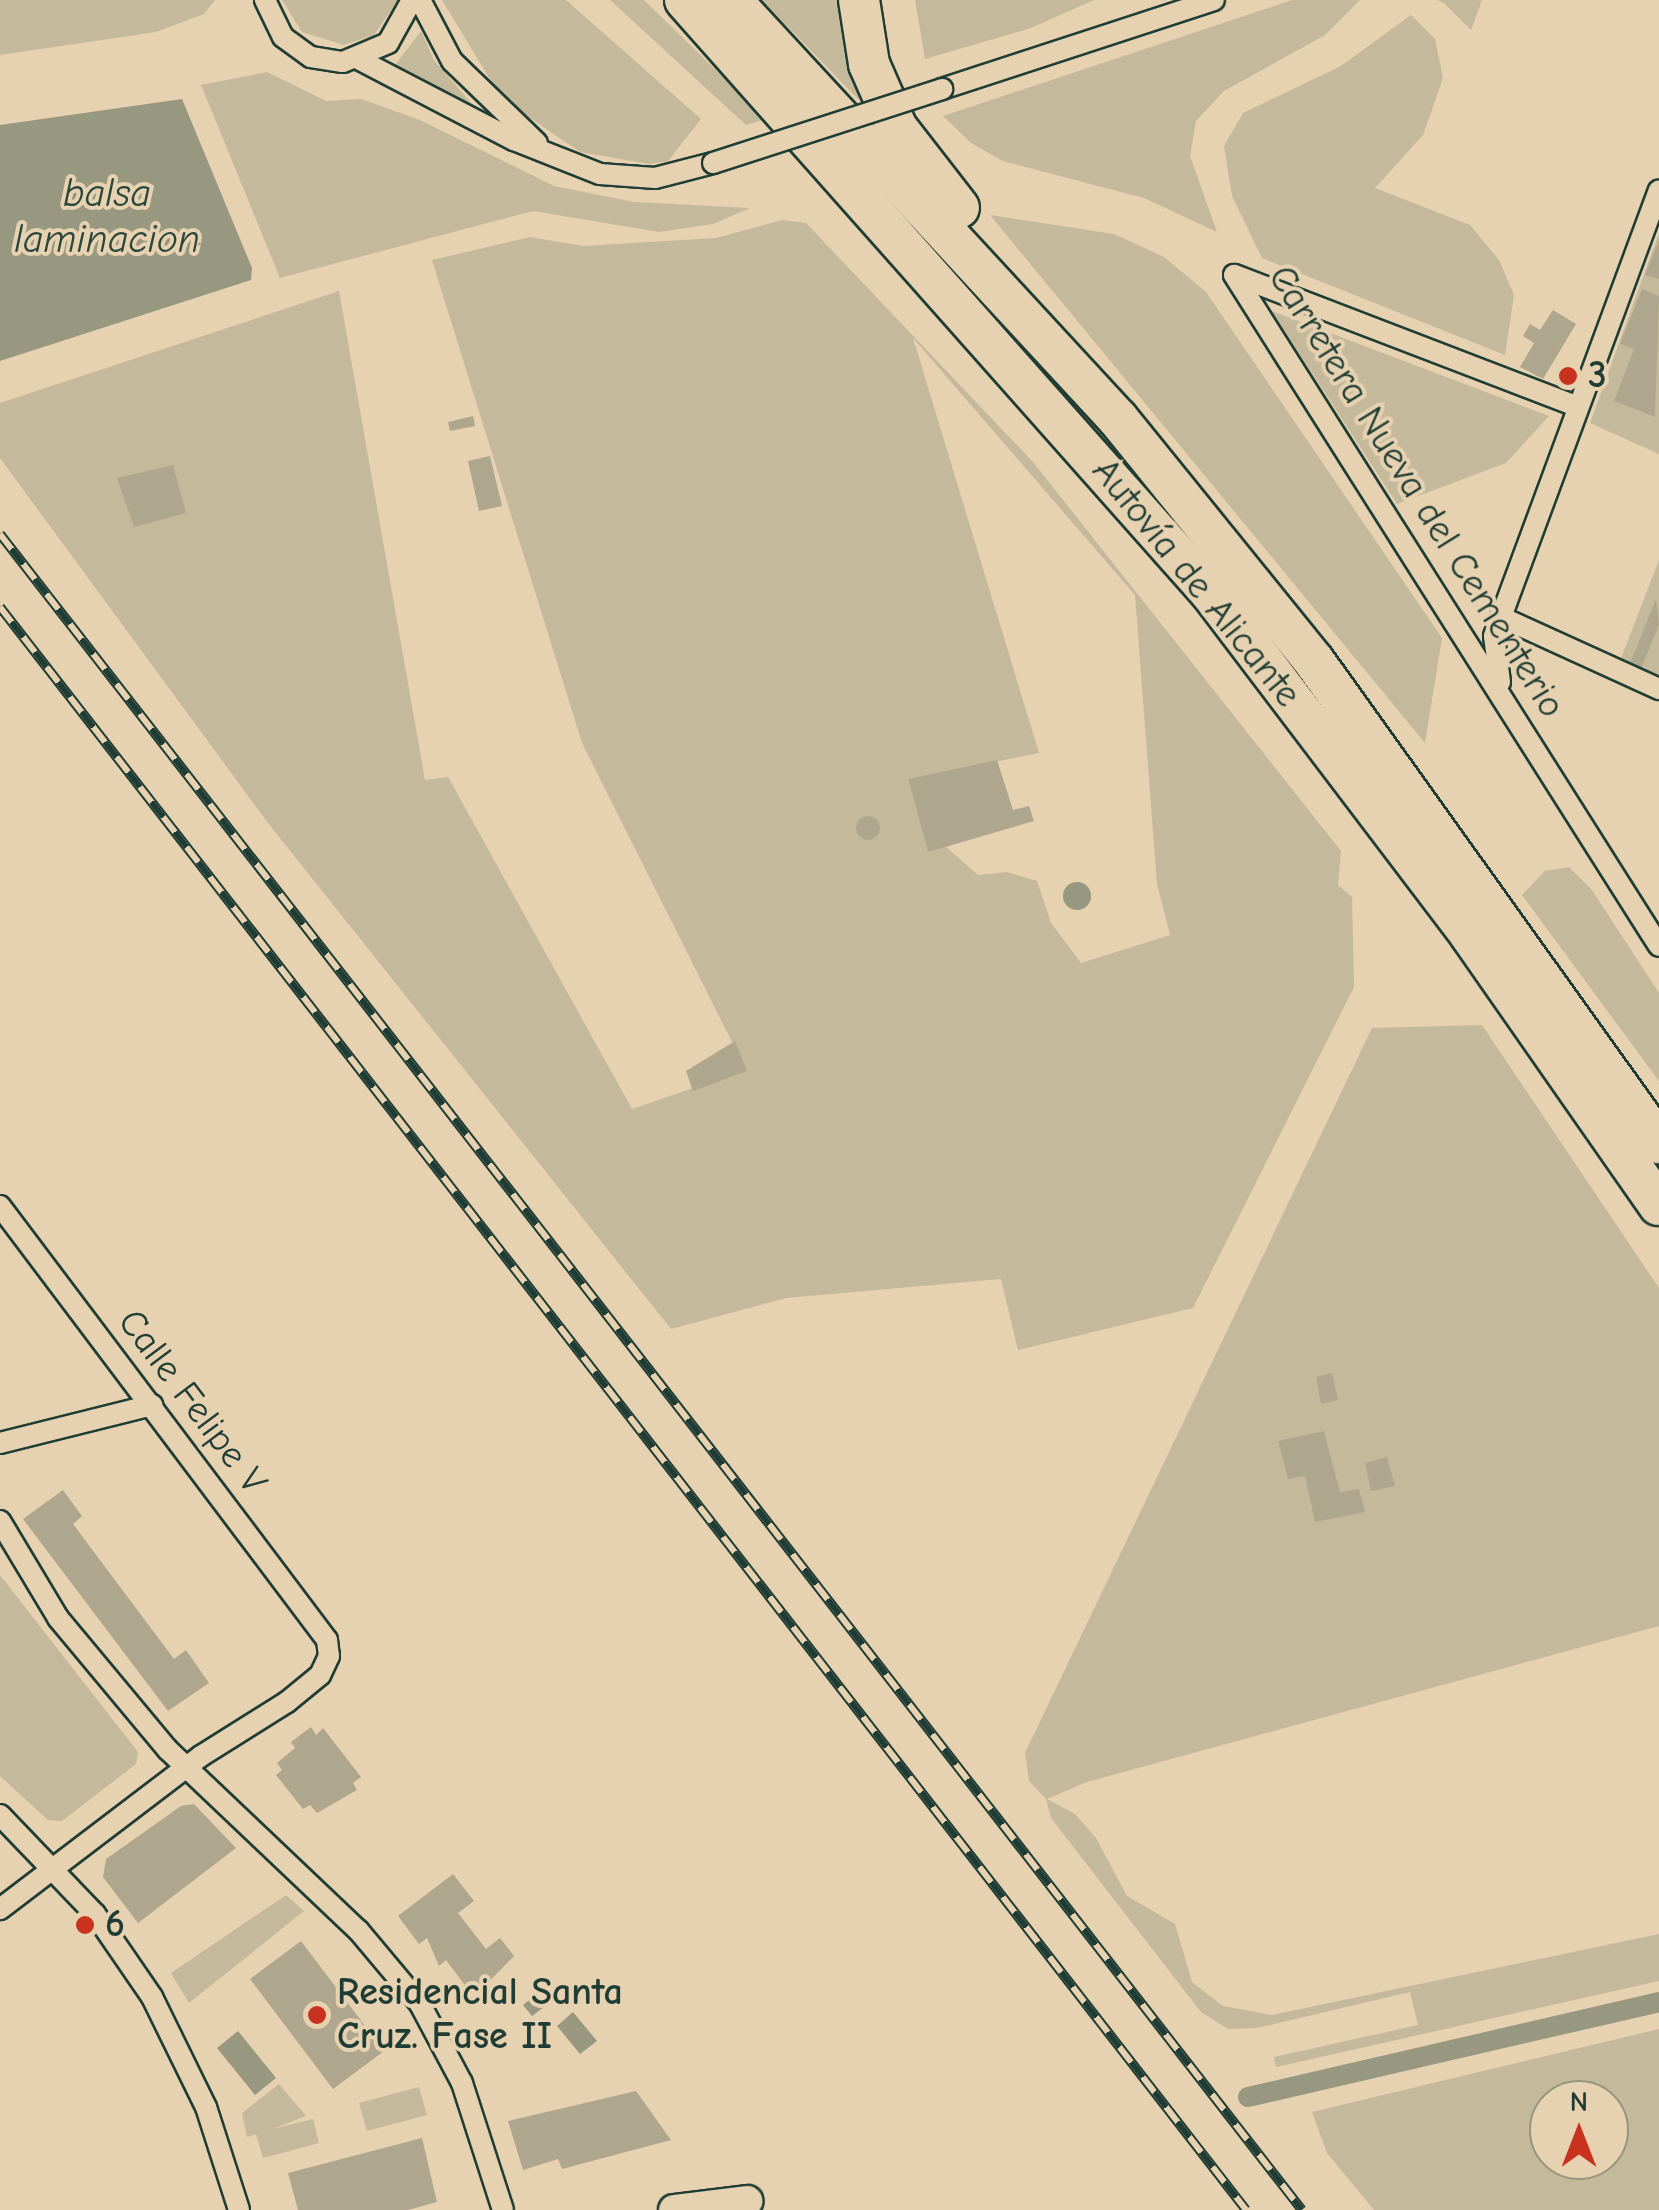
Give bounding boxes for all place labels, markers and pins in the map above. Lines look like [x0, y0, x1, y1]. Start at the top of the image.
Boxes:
place label: 3 [1588, 353, 1607, 399]
marker: 3 [1557, 365, 1579, 387]
place label: 6 [105, 1902, 125, 1948]
marker: 6 [74, 1914, 96, 1936]
place label: Residencial Santa Cruz. Fase II [337, 1970, 623, 2060]
marker: Residencial Santa Cruz. Fase II [306, 2004, 328, 2026]

